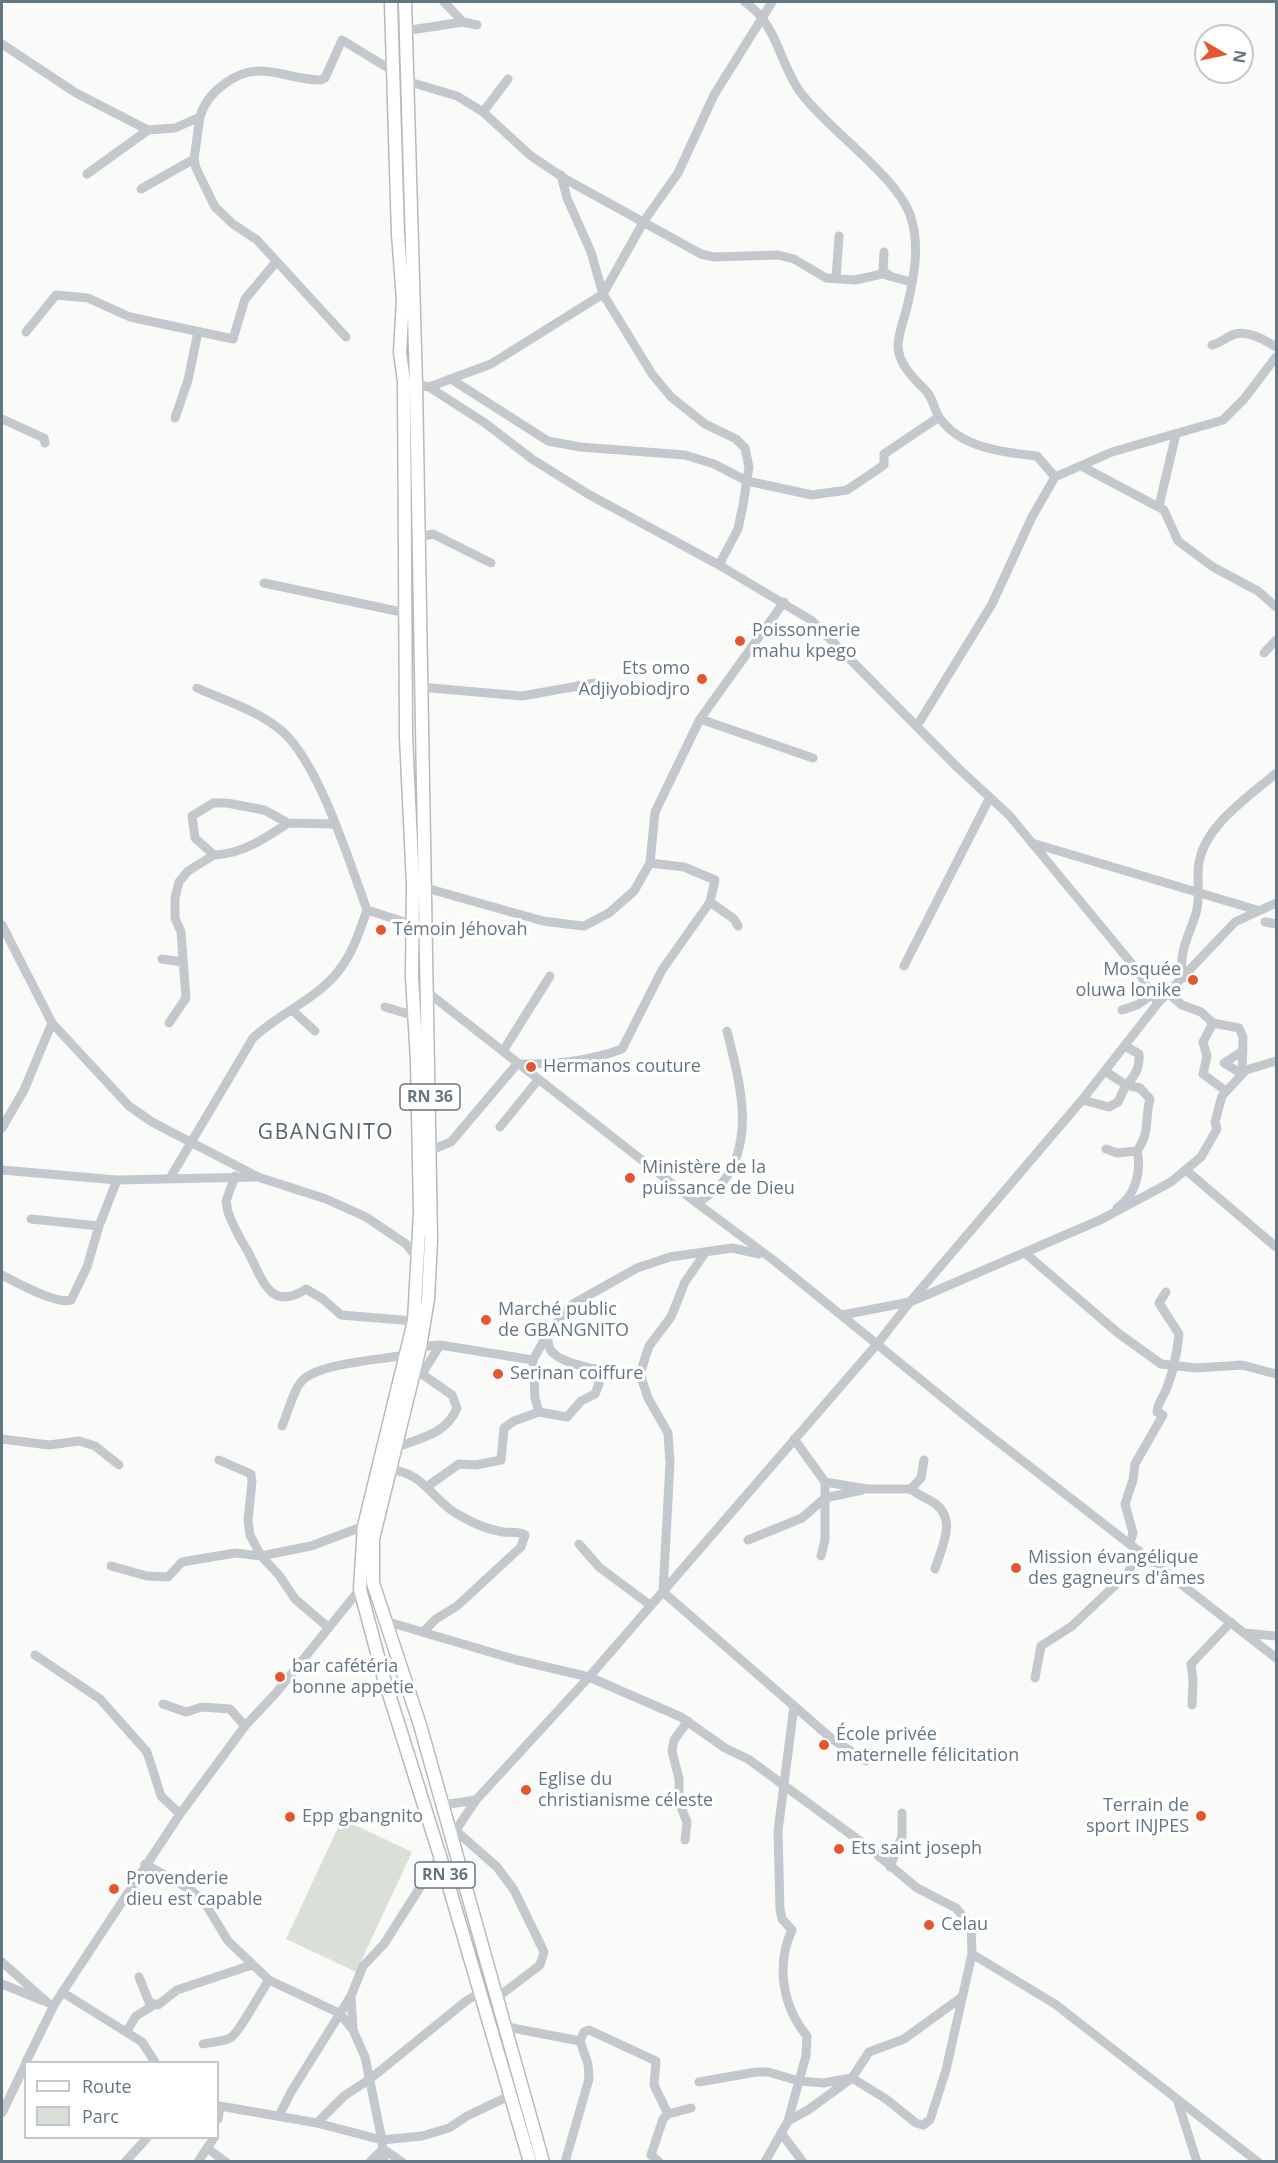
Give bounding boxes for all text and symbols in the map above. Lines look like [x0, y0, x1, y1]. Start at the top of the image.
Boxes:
north arrow [1194, 24, 1254, 84]
text: N [1228, 48, 1252, 65]
place label: Poissonnerie mahu kpego [752, 620, 860, 662]
marker: Poissonnerie mahu kpego [733, 634, 747, 648]
place label: Ets omo Adjiyobiodjro [579, 658, 690, 700]
marker: Ets omo Adjiyobiodjro [695, 672, 709, 686]
place label: Témoin Jéhovah [393, 919, 528, 941]
marker: Témoin Jéhovah [374, 923, 388, 937]
place label: Mosquée oluwa lonike [1075, 959, 1181, 1002]
marker: Mosquée oluwa lonike [1186, 973, 1200, 987]
place label: Hermanos couture [543, 1056, 701, 1078]
marker: Hermanos couture [524, 1060, 538, 1074]
road number: RN 36 [400, 1084, 460, 1110]
district label: GBANGNITO [258, 1120, 394, 1146]
place label: Ministère de la puissance de Dieu [642, 1157, 795, 1200]
marker: Ministère de la puissance de Dieu [623, 1171, 637, 1185]
place label: Marché public de GBANGNITO [498, 1299, 629, 1342]
marker: Marché public de GBANGNITO [479, 1313, 493, 1327]
place label: Serinan coiffure [510, 1363, 643, 1385]
marker: Serinan coiffure [491, 1367, 505, 1381]
place label: Mission évangélique des gagneurs d'âmes [1028, 1547, 1205, 1590]
marker: Mission évangélique des gagneurs d'âmes [1009, 1561, 1023, 1575]
place label: bar cafétéria bonne appetie [292, 1656, 414, 1698]
marker: bar cafétéria bonne appetie [273, 1670, 287, 1684]
place label: École privée maternelle félicitation [836, 1724, 1019, 1766]
marker: École privée maternelle félicitation [817, 1738, 831, 1752]
place label: Eglise du christianisme céleste [538, 1769, 713, 1812]
marker: Eglise du christianisme céleste [519, 1783, 533, 1797]
place label: Terrain de sport INJPES [1086, 1795, 1189, 1838]
place label: Epp gbangnito [302, 1806, 423, 1828]
marker: Terrain de sport INJPES [1194, 1809, 1208, 1823]
marker: Epp gbangnito [283, 1810, 297, 1824]
place label: Ets saint joseph [851, 1838, 982, 1860]
marker: Ets saint joseph [832, 1842, 846, 1856]
road number: RN 36 [415, 1862, 475, 1888]
place label: Provenderie dieu est capable [126, 1868, 262, 1910]
marker: Provenderie dieu est capable [107, 1882, 121, 1896]
place label: Celau [941, 1914, 988, 1936]
marker: Celau [922, 1918, 936, 1932]
legend [24, 2061, 219, 2139]
text: Route [82, 2074, 132, 2098]
text: Parc [82, 2104, 119, 2128]

